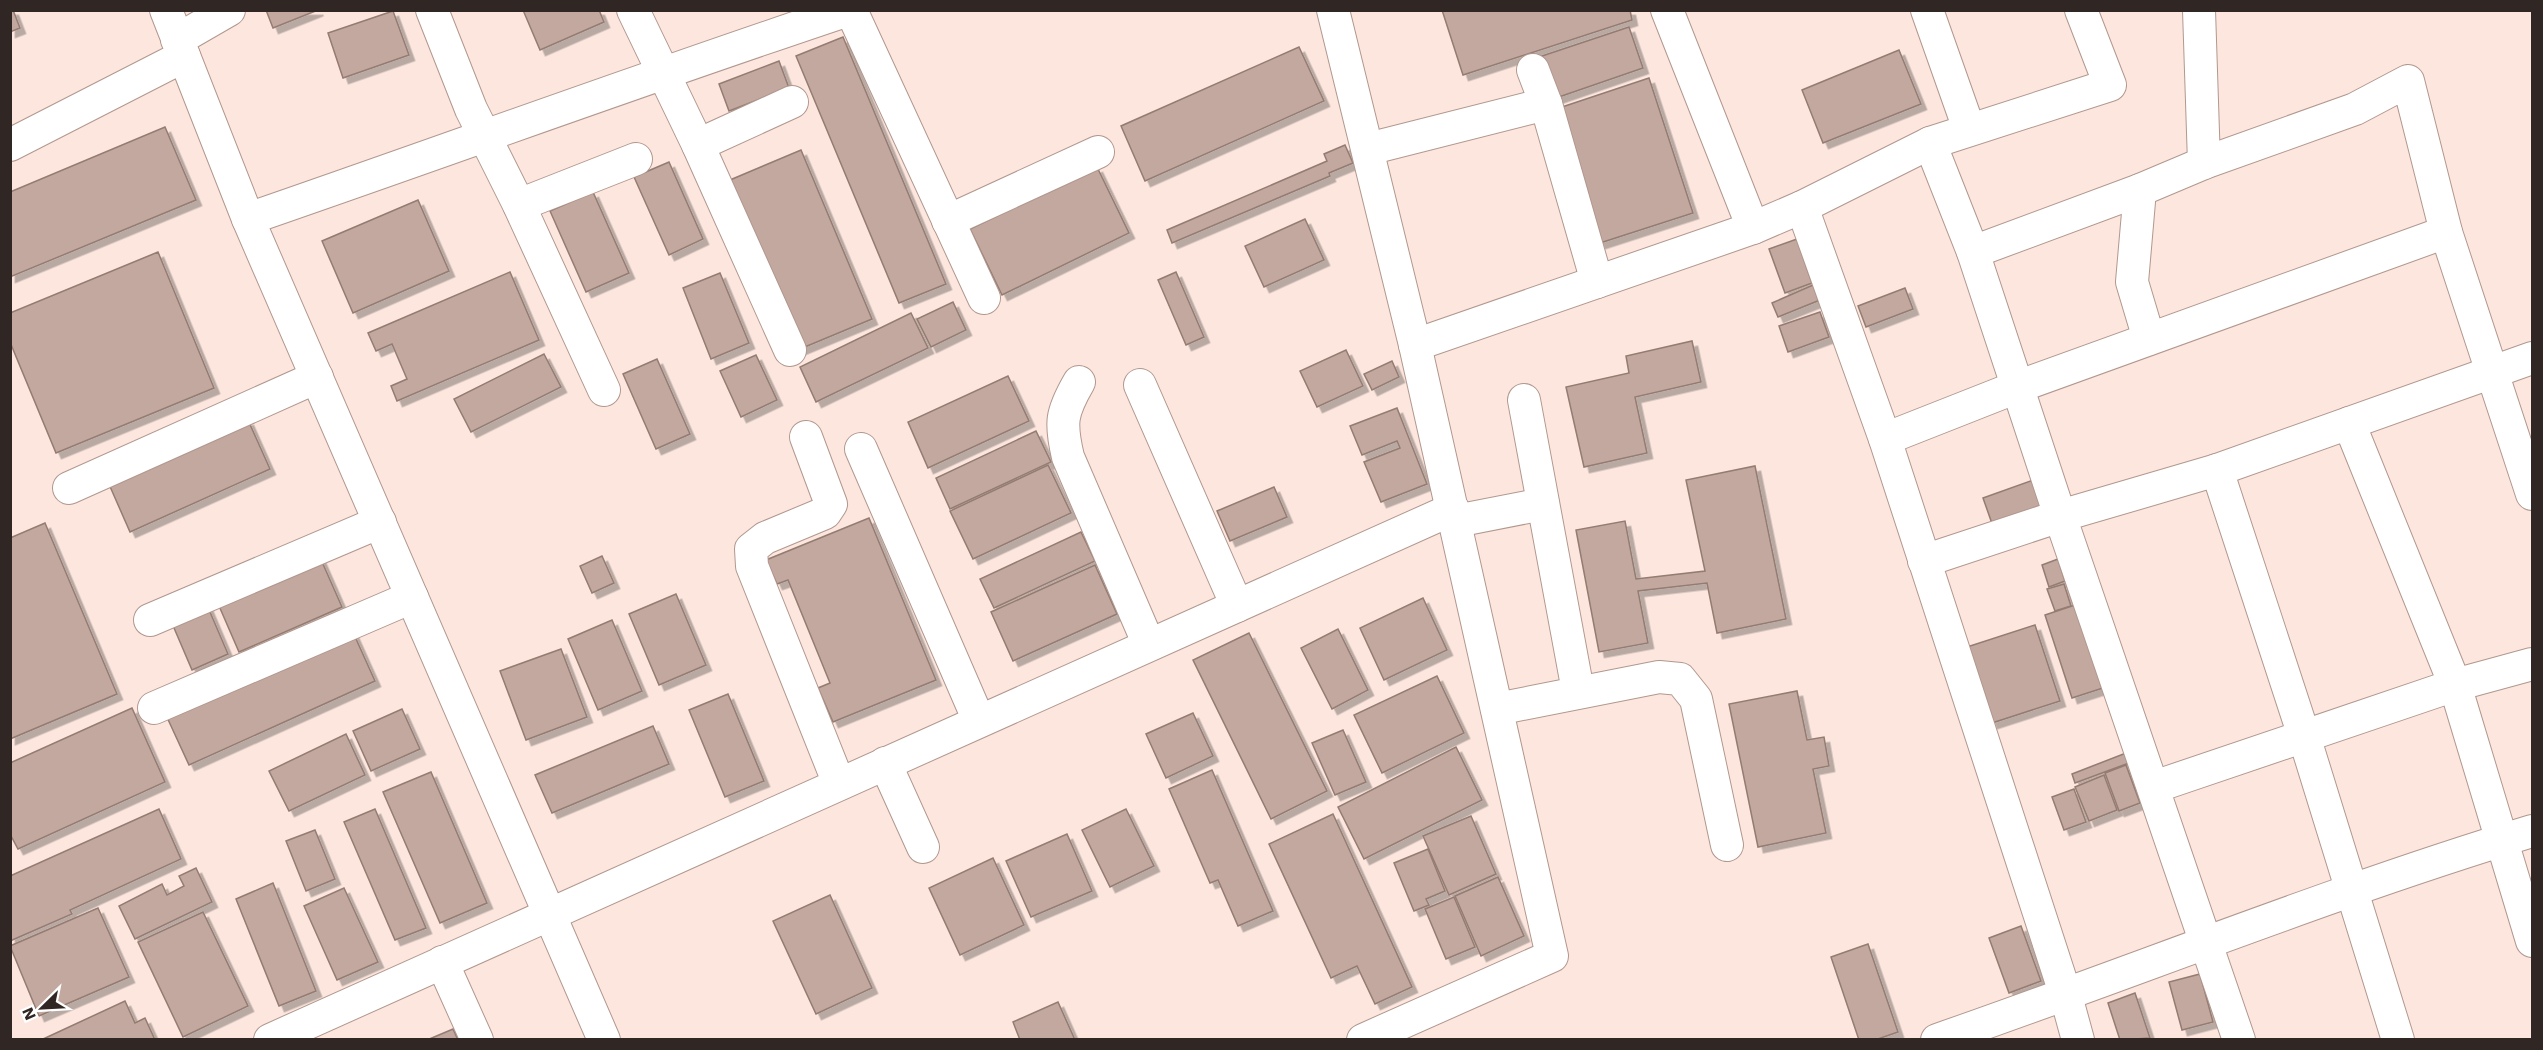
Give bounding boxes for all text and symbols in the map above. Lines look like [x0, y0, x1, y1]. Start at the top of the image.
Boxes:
north arrow [12, 978, 72, 1038]
text: N [18, 1005, 40, 1023]

